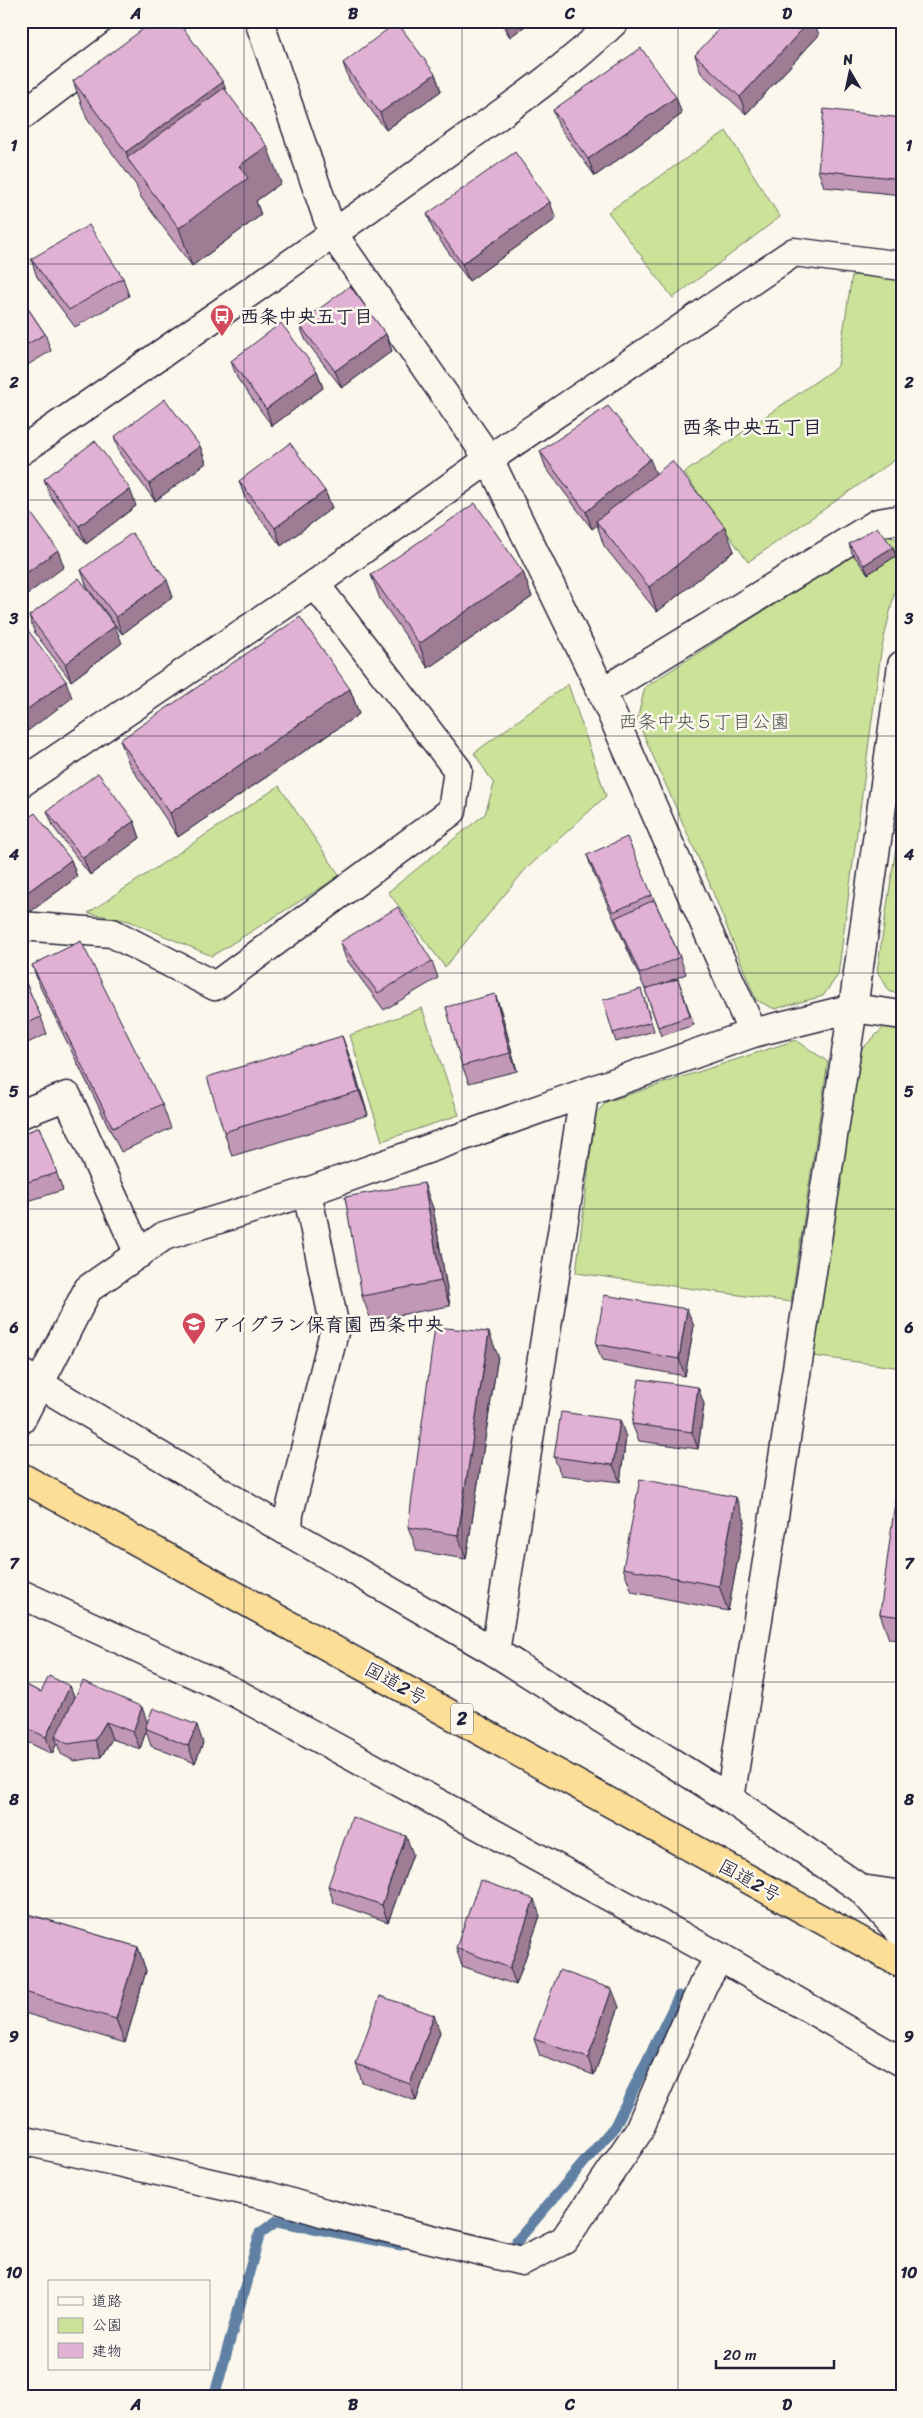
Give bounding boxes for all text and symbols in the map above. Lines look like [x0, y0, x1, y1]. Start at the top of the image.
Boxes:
text: A [130, 0, 141, 28]
text: B [348, 0, 359, 28]
text: C [564, 0, 576, 28]
text: D [782, 0, 792, 28]
text: N [840, 47, 855, 73]
north arrow [826, 48, 876, 98]
text: 1 [11, 131, 18, 160]
text: 1 [906, 131, 913, 160]
place label: 西条中央五丁目 [240, 300, 373, 333]
bus stop icon: 西条中央五丁目 [209, 303, 235, 337]
text: 2 [8, 368, 19, 397]
text: 2 [903, 368, 914, 397]
district label: 西条中央五丁目 [682, 410, 822, 445]
text: 3 [9, 604, 19, 633]
text: 3 [904, 604, 914, 633]
park label: 西条中央５丁目公園 [618, 705, 790, 738]
text: 4 [8, 840, 19, 869]
text: 4 [903, 840, 914, 869]
text: 5 [9, 1077, 19, 1106]
text: 5 [904, 1077, 914, 1106]
place label: アイグラン保育園 西条中央 [212, 1308, 444, 1341]
school or university icon: アイグラン保育園 西条中央 [181, 1311, 207, 1345]
text: 6 [8, 1313, 19, 1342]
text: 6 [903, 1313, 914, 1342]
text: 7 [9, 1549, 20, 1578]
text: 7 [904, 1549, 915, 1578]
street label: 国道2号 [358, 1653, 433, 1714]
road number: 2 [451, 1704, 473, 1735]
text: 8 [8, 1785, 19, 1814]
text: 8 [903, 1785, 914, 1814]
street label: 国道2号 [712, 1850, 787, 1911]
text: 9 [9, 2022, 19, 2051]
text: 9 [904, 2022, 914, 2051]
text: 10 [6, 2258, 22, 2287]
text: 10 [901, 2258, 917, 2287]
legend [48, 2280, 210, 2370]
text: 道路 [92, 2288, 122, 2314]
text: 公園 [92, 2312, 122, 2338]
text: 建物 [92, 2338, 122, 2364]
scale bar [716, 2338, 833, 2370]
text: 20 m [723, 2342, 757, 2368]
text: A [130, 2390, 141, 2418]
text: B [348, 2390, 359, 2418]
text: C [564, 2390, 576, 2418]
text: D [782, 2390, 792, 2418]

